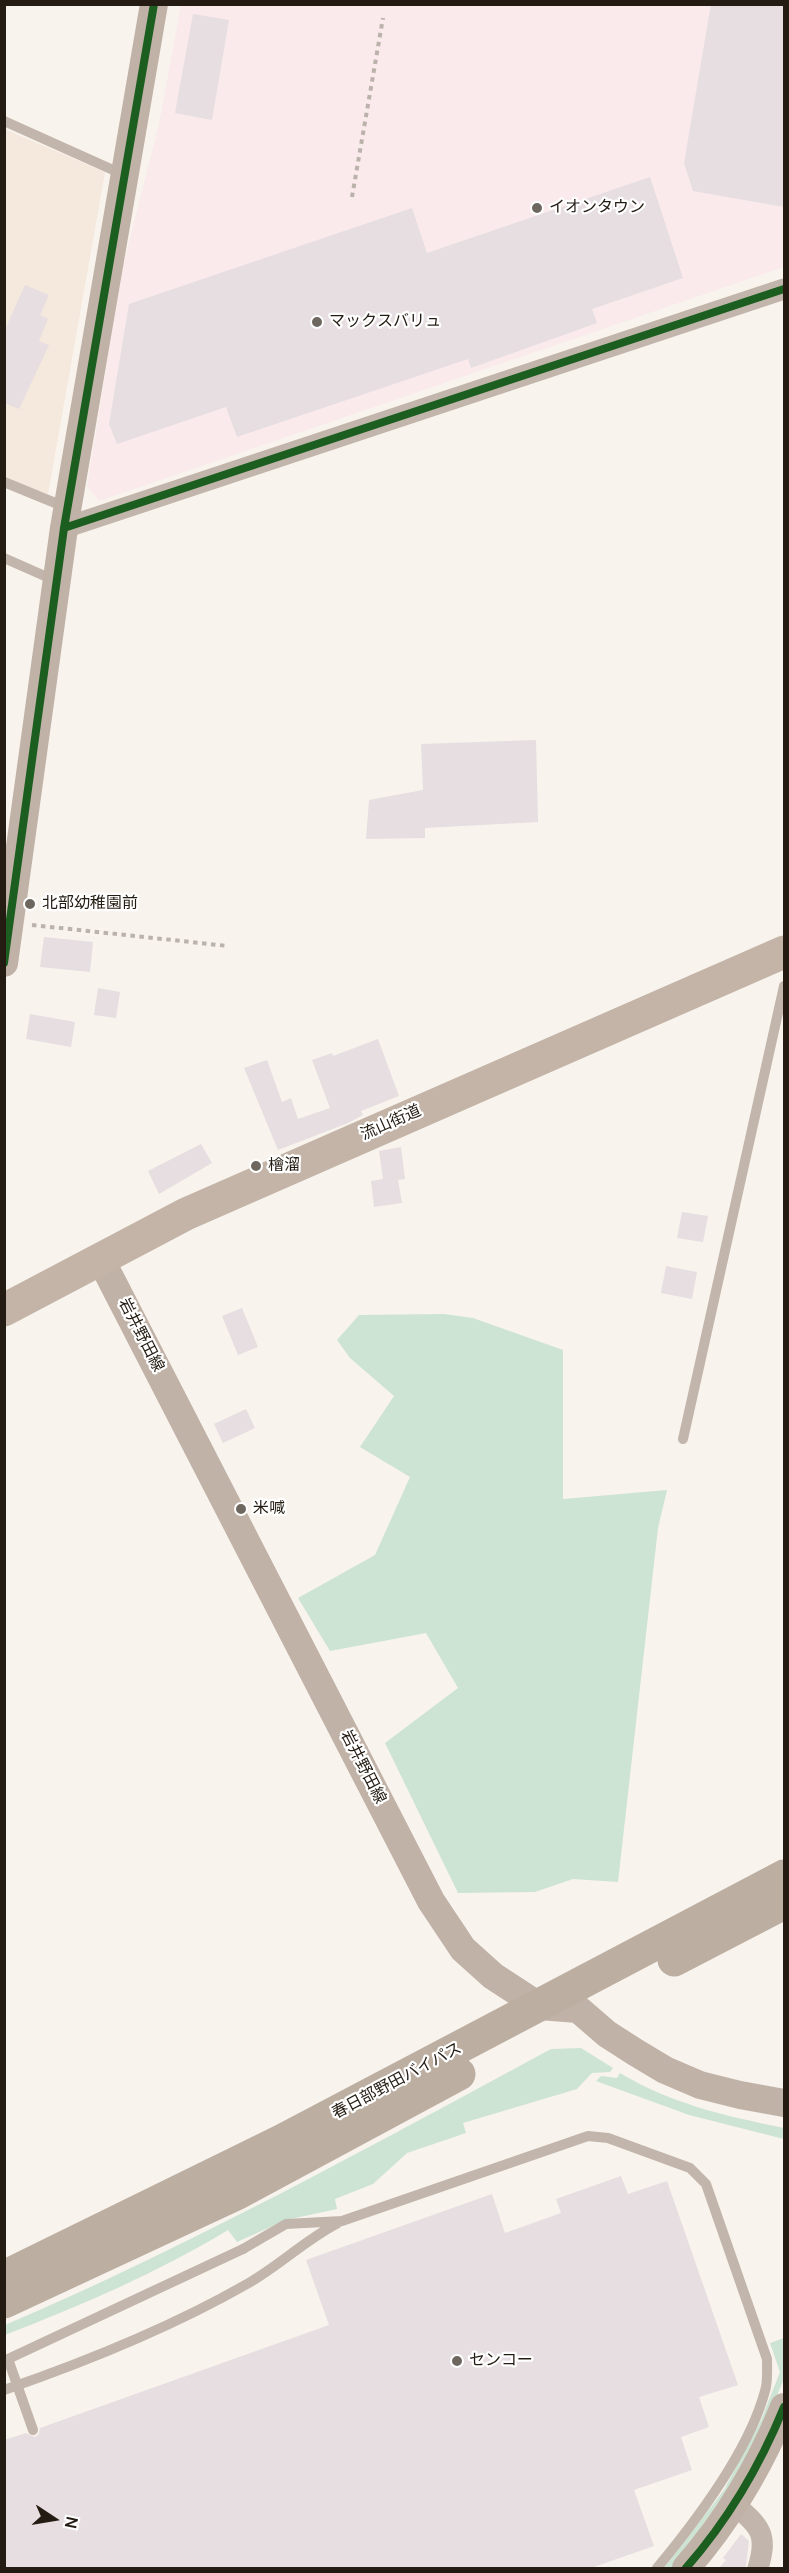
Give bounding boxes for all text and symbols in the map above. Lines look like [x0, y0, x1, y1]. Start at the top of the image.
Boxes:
place label: イオンタウン [549, 198, 645, 218]
marker: イオンタウン [530, 201, 544, 215]
place label: マックスバリュ [329, 312, 441, 332]
marker: マックスバリュ [310, 315, 324, 329]
place label: 北部幼稚園前 [42, 894, 138, 914]
marker: 北部幼稚園前 [23, 897, 37, 911]
street label: 流山街道 [358, 1101, 424, 1145]
place label: 檜溜 [268, 1156, 300, 1176]
marker: 檜溜 [249, 1159, 263, 1173]
street label: 岩井野田線 [114, 1295, 168, 1375]
place label: 米喊 [253, 1499, 285, 1519]
marker: 米喊 [234, 1502, 248, 1516]
street label: 岩井野田線 [336, 1727, 390, 1807]
street label: 春日部野田バイパス [329, 2039, 465, 2123]
place label: センコー [469, 2351, 533, 2371]
marker: センコー [450, 2354, 464, 2368]
north arrow [24, 2489, 84, 2549]
text: N [60, 2515, 84, 2531]

